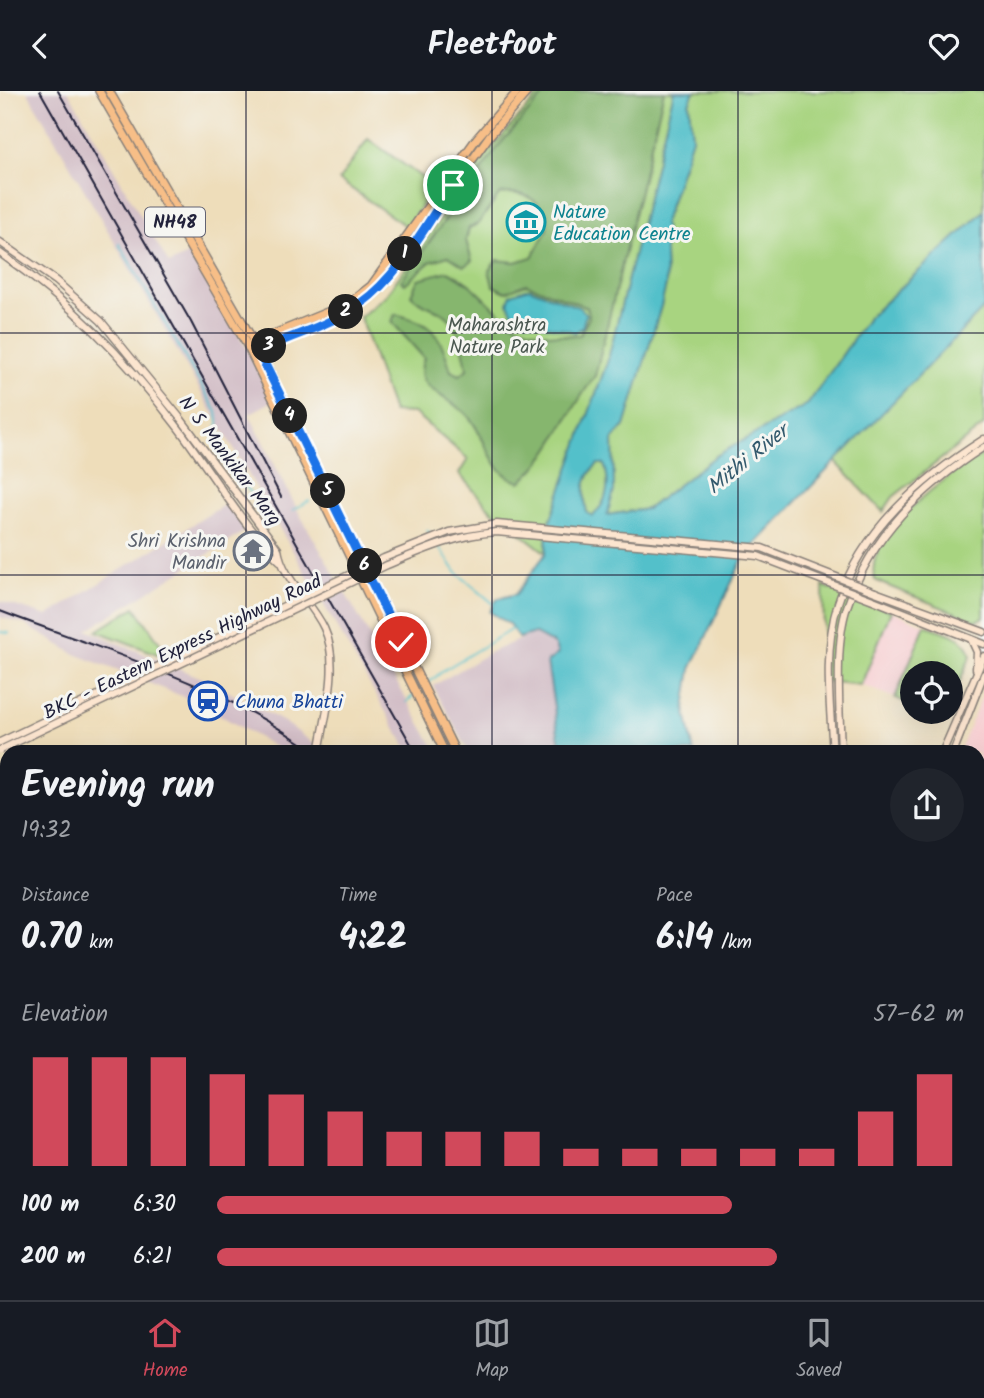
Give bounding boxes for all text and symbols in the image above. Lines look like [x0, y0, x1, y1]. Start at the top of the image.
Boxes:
text: Fleetfoot [427, 20, 557, 71]
icon: back [21, 27, 59, 65]
icon: heart [925, 27, 963, 65]
pin [423, 155, 483, 215]
icon: arrive [434, 166, 472, 204]
place label: Nature Education Centre [553, 198, 691, 250]
museum icon: Nature Education Centre [505, 201, 547, 243]
road number: NH48 [145, 207, 205, 237]
pin: 1 [388, 237, 422, 271]
text: 1 [402, 238, 407, 268]
pin: 2 [328, 295, 364, 329]
text: 2 [340, 296, 351, 326]
park label: Maharashtra Nature Park [447, 311, 547, 363]
pin: 3 [252, 329, 286, 363]
text: 3 [263, 330, 274, 360]
street label: N S Mankikar Marg [170, 390, 289, 533]
pin: 4 [272, 399, 308, 433]
text: 4 [284, 400, 295, 430]
water label: Mithi River [700, 414, 799, 503]
pin: 5 [310, 473, 346, 509]
text: 5 [323, 475, 332, 505]
place label: Shri Krishna Mandir [128, 527, 228, 579]
temple icon: Shri Krishna Mandir [232, 530, 274, 572]
pin: 6 [348, 549, 382, 583]
text: 6 [359, 550, 370, 580]
street label: BKC - Eastern Express Highway Road [39, 567, 328, 728]
pin [371, 612, 431, 672]
icon: check [382, 623, 420, 661]
map controls [900, 661, 963, 724]
button: locate [900, 661, 963, 724]
station icon: Chuna Bhatti [187, 680, 229, 722]
place label: Chuna Bhatti [235, 688, 344, 718]
text: Evening run [21, 757, 215, 817]
button: share [890, 768, 964, 842]
text: 19:32 [21, 813, 72, 849]
text: Distance [21, 881, 89, 911]
text: Time [339, 881, 377, 911]
text: Pace [656, 881, 693, 911]
text: 0.70 [21, 911, 82, 967]
text: 4:22 [339, 911, 407, 967]
text: 6:14 [656, 911, 714, 967]
text: km [82, 928, 113, 958]
text: /km [714, 928, 752, 958]
text: Elevation [21, 997, 108, 1033]
text: 57–62 m [873, 997, 964, 1033]
text: 100 m [21, 1187, 79, 1223]
text: 6:30 [133, 1187, 176, 1223]
text: 200 m [21, 1239, 86, 1275]
text: 6:21 [133, 1239, 172, 1275]
tab: Home [143, 1314, 188, 1386]
tab: Map [473, 1314, 511, 1386]
tab: Saved [796, 1314, 841, 1386]

